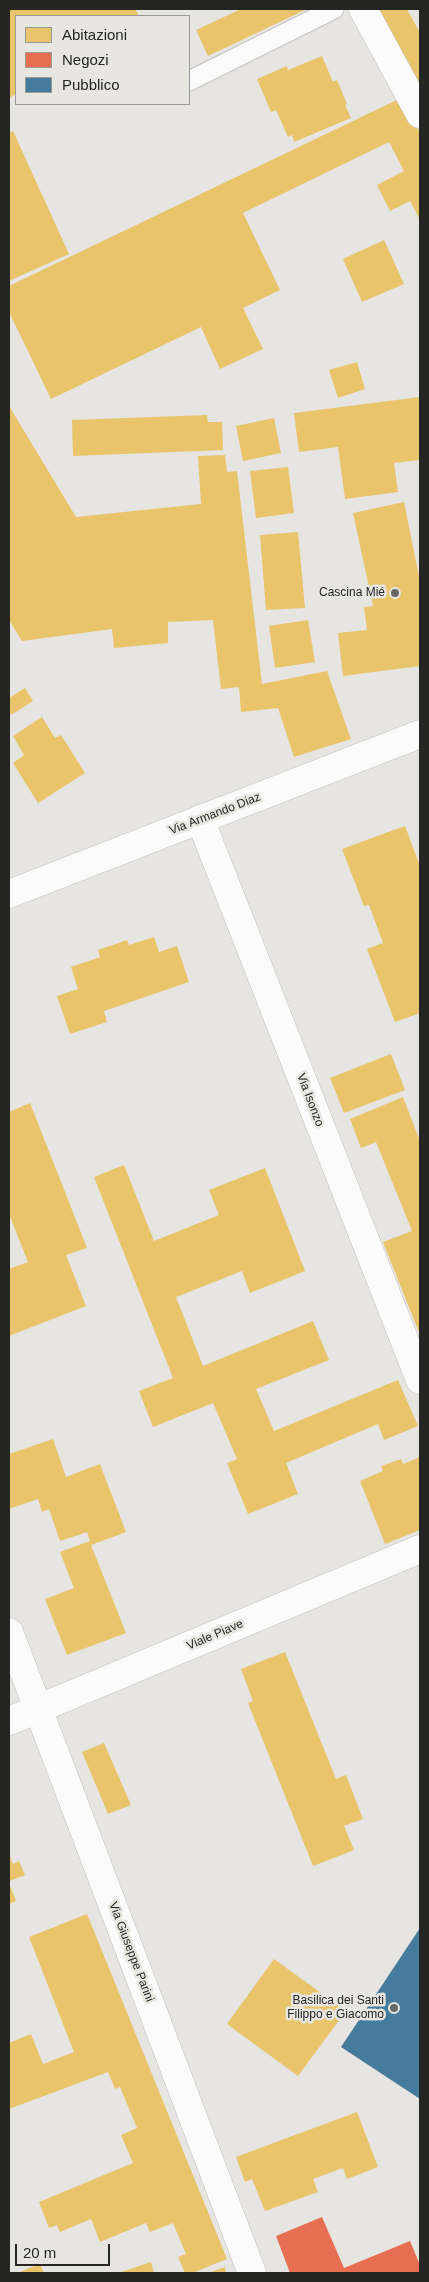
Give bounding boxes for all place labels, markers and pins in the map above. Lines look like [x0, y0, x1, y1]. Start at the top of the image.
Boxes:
place label: Cascina Mié [319, 586, 385, 600]
marker: Cascina Mié [389, 587, 401, 599]
place label: Basilica dei Santi Filippo e Giacomo [287, 1994, 384, 2022]
marker: Basilica dei Santi Filippo e Giacomo [388, 2002, 400, 2014]

